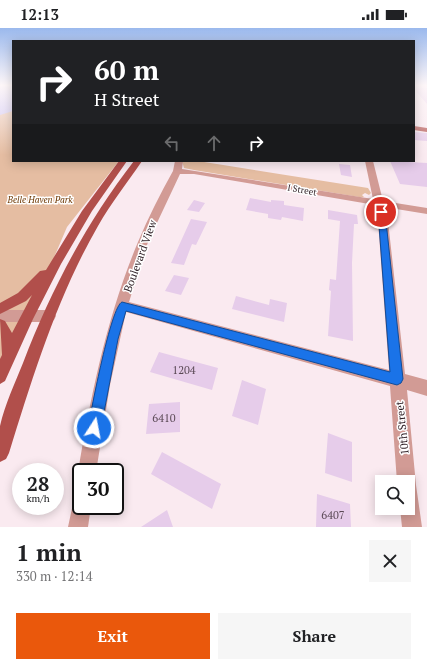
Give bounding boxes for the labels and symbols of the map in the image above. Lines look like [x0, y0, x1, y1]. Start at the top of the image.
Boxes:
street label: I Street [286, 182, 318, 199]
park label: Belle Haven Park [6, 194, 73, 206]
pin [364, 195, 398, 229]
street label: Boulevard View [120, 217, 160, 294]
house number: 1204 [172, 363, 196, 377]
street label: 10th Street [392, 400, 412, 456]
position arrow [73, 407, 115, 449]
house number: 6410 [152, 411, 176, 425]
speed limit sign: 30 [72, 463, 124, 515]
house number: 6407 [321, 508, 345, 522]

